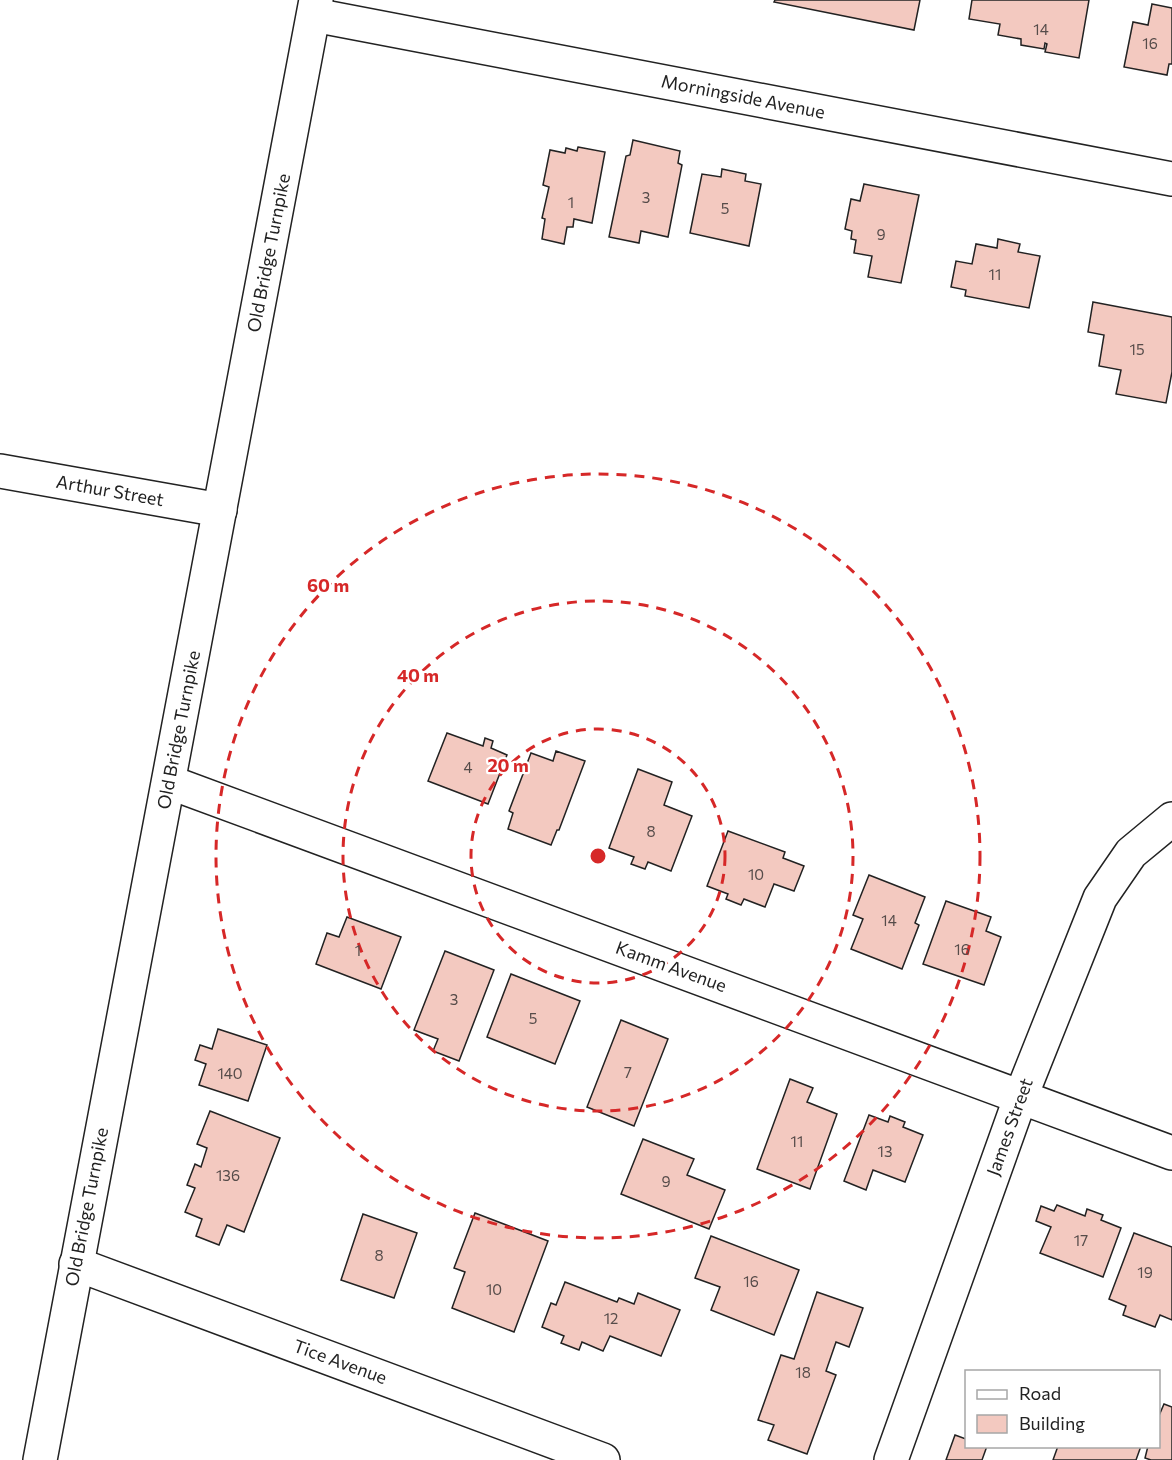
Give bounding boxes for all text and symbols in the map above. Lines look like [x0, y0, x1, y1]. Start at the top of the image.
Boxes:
house number: 14 [1033, 20, 1049, 38]
house number: 16 [1142, 34, 1158, 52]
street label: Morningside Avenue [659, 69, 827, 123]
street label: Old Bridge Turnpike [242, 172, 294, 334]
house number: 3 [642, 188, 650, 206]
house number: 1 [568, 193, 574, 211]
house number: 5 [721, 199, 729, 217]
house number: 9 [876, 225, 886, 243]
house number: 11 [989, 265, 1001, 283]
house number: 15 [1129, 340, 1145, 358]
street label: Arthur Street [55, 470, 166, 510]
text: 60 m [307, 574, 349, 596]
street label: Old Bridge Turnpike [152, 649, 204, 811]
text: 40 m [397, 664, 439, 686]
text: 20 m [487, 754, 529, 776]
house number: 4 [464, 758, 473, 776]
house number: 8 [646, 822, 656, 840]
centre of rings [588, 846, 608, 866]
house number: 10 [748, 865, 764, 883]
house number: 14 [881, 911, 897, 929]
street label: Kamm Avenue [613, 936, 730, 996]
house number: 16 [954, 940, 970, 958]
house number: 1 [355, 941, 361, 959]
house number: 3 [450, 990, 458, 1008]
house number: 5 [529, 1009, 537, 1027]
house number: 7 [624, 1063, 632, 1081]
house number: 140 [217, 1064, 243, 1082]
street label: James Street [981, 1075, 1037, 1179]
street label: Old Bridge Turnpike [60, 1126, 112, 1288]
house number: 11 [791, 1132, 803, 1150]
house number: 13 [878, 1142, 892, 1160]
house number: 136 [216, 1166, 240, 1184]
house number: 9 [661, 1172, 671, 1190]
house number: 17 [1074, 1231, 1088, 1249]
house number: 8 [374, 1246, 384, 1264]
house number: 19 [1137, 1263, 1153, 1281]
house number: 16 [743, 1272, 759, 1290]
house number: 10 [486, 1280, 502, 1298]
house number: 12 [604, 1309, 618, 1327]
street label: Tice Avenue [291, 1334, 390, 1388]
house number: 18 [795, 1363, 811, 1381]
legend [965, 1370, 1160, 1448]
text: Road [1019, 1382, 1061, 1404]
text: Building [1019, 1412, 1085, 1434]

